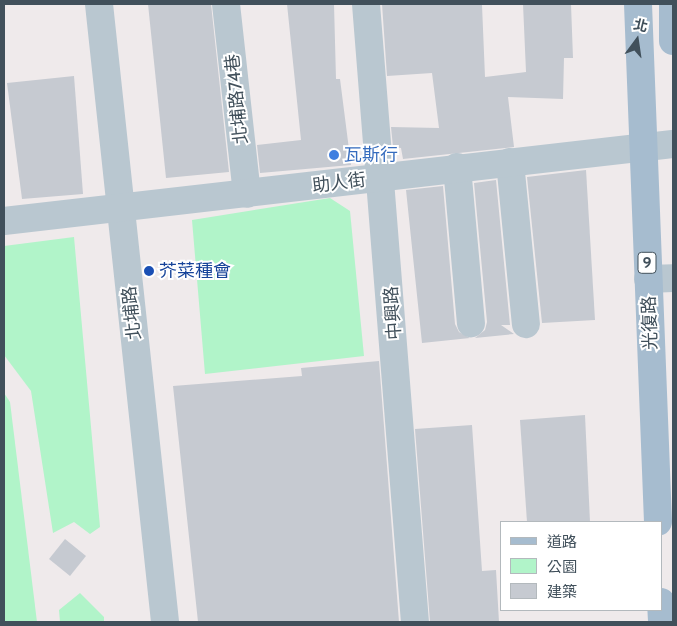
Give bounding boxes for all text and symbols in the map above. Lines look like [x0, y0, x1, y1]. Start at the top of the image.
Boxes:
north arrow [612, 15, 662, 65]
text: 北 [632, 15, 650, 36]
street label: 北埔路74巷 [222, 53, 252, 145]
place label: 瓦斯行 [344, 144, 398, 166]
marker: 瓦斯行 [328, 149, 340, 161]
street label: 助人街 [311, 169, 367, 197]
road number: 9 [637, 250, 657, 276]
place label: 芥菜種會 [159, 260, 231, 282]
marker: 芥菜種會 [143, 265, 155, 277]
street label: 北埔路 [118, 285, 146, 341]
street label: 中興路 [380, 285, 406, 341]
street label: 光復路 [638, 296, 662, 350]
legend [500, 521, 662, 611]
text: 道路 [547, 533, 577, 551]
text: 公園 [547, 558, 577, 576]
text: 建築 [547, 583, 577, 601]

